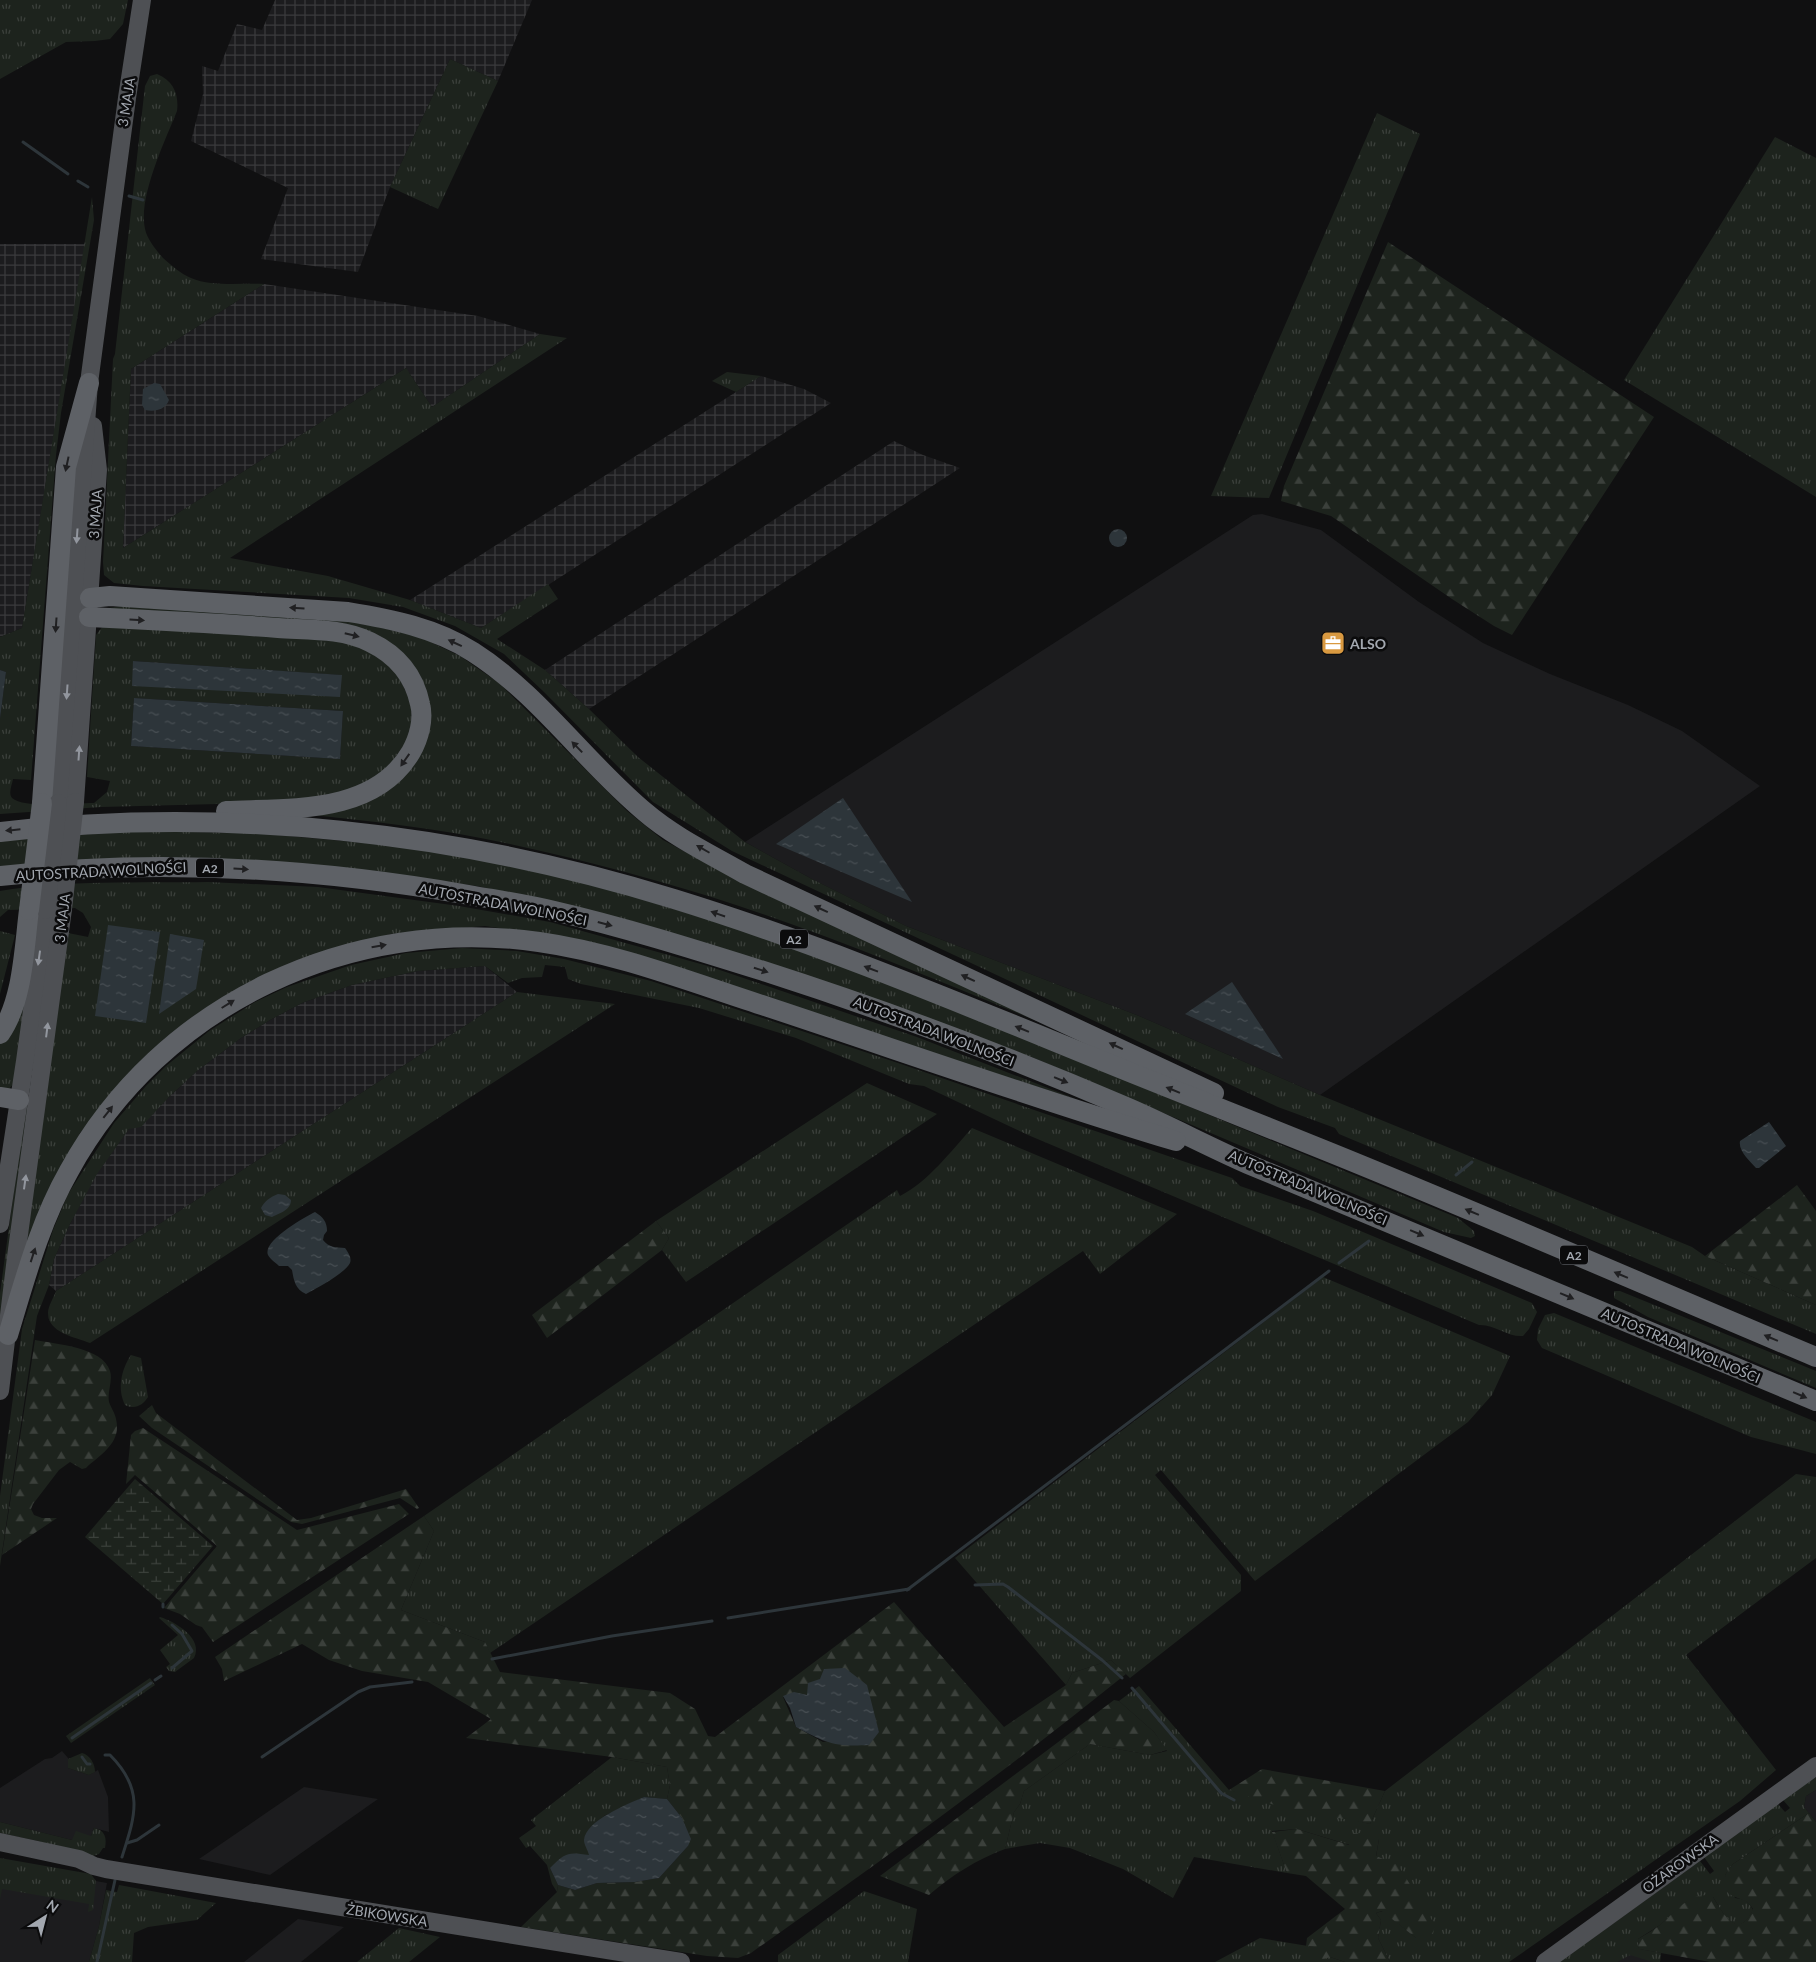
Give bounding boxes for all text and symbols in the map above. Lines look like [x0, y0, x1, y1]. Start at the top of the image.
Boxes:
street label: 3 MAJA [114, 76, 138, 128]
one-way arrow [63, 456, 71, 471]
street label: 3 MAJA [85, 488, 105, 539]
one-way arrow [73, 528, 81, 544]
one-way arrow [289, 604, 305, 612]
one-way arrow [130, 616, 146, 624]
one-way arrow [51, 618, 59, 634]
office icon: ALSO [1320, 630, 1346, 656]
one-way arrow [344, 631, 359, 639]
place label: ALSO [1349, 635, 1386, 652]
one-way arrow [448, 638, 462, 646]
one-way arrow [62, 684, 70, 700]
one-way arrow [571, 742, 583, 754]
one-way arrow [75, 745, 83, 761]
one-way arrow [400, 753, 410, 767]
one-way arrow [5, 826, 21, 834]
one-way arrow [696, 845, 709, 854]
street label: AUTOSTRADA WOLNOŚCI [15, 858, 187, 884]
road number: A2 [196, 858, 224, 878]
one-way arrow [233, 866, 249, 874]
street label: AUTOSTRADA WOLNOŚCI [417, 879, 589, 929]
street label: 3 MAJA [51, 892, 74, 944]
one-way arrow [814, 905, 828, 913]
one-way arrow [711, 909, 726, 917]
one-way arrow [597, 921, 612, 929]
road number: A2 [780, 930, 808, 949]
one-way arrow [371, 941, 387, 949]
one-way arrow [35, 951, 43, 967]
one-way arrow [863, 965, 878, 973]
one-way arrow [753, 967, 768, 974]
one-way arrow [961, 974, 975, 982]
street label: AUTOSTRADA WOLNOŚCI [851, 992, 1017, 1070]
one-way arrow [222, 1000, 235, 1009]
one-way arrow [43, 1021, 51, 1037]
one-way arrow [1015, 1024, 1029, 1032]
one-way arrow [1109, 1042, 1123, 1050]
one-way arrow [1054, 1077, 1068, 1085]
one-way arrow [1166, 1085, 1180, 1093]
one-way arrow [102, 1106, 113, 1119]
street label: AUTOSTRADA WOLNOŚCI [1226, 1146, 1390, 1228]
one-way arrow [22, 1174, 30, 1190]
one-way arrow [1465, 1207, 1479, 1215]
one-way arrow [1410, 1230, 1424, 1238]
road number: A2 [1560, 1246, 1588, 1264]
one-way arrow [29, 1247, 37, 1262]
one-way arrow [1614, 1271, 1628, 1279]
one-way arrow [1559, 1293, 1574, 1301]
street label: AUTOSTRADA WOLNOŚCI [1599, 1304, 1763, 1386]
one-way arrow [1764, 1334, 1778, 1342]
one-way arrow [1793, 1391, 1807, 1399]
street label: OŻAROWSKA [1639, 1830, 1722, 1896]
north arrow [20, 1892, 70, 1942]
text: N [44, 1896, 62, 1916]
street label: ŻBIKOWSKA [345, 1900, 429, 1930]

